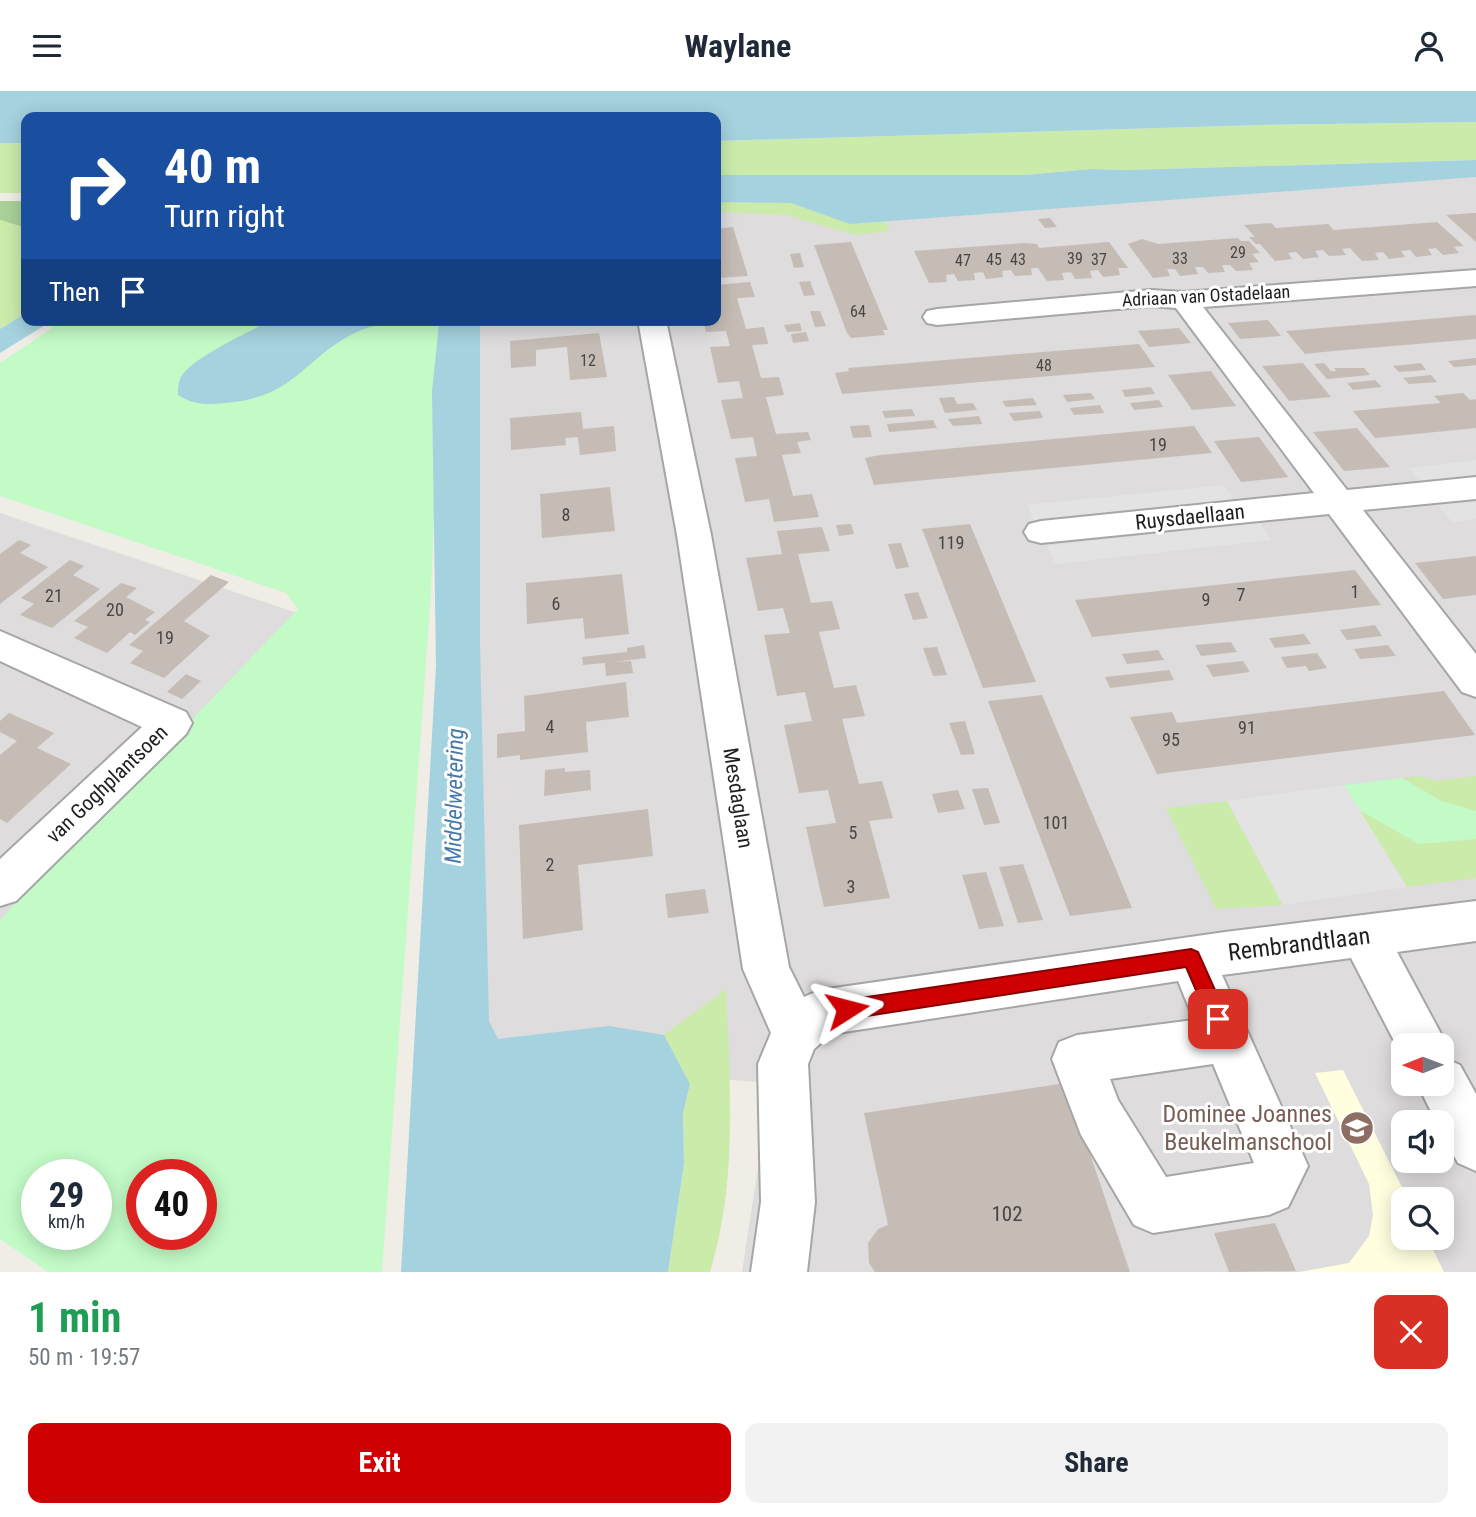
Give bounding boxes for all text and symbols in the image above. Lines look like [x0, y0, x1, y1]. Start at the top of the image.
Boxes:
icon: menu [28, 27, 66, 65]
text: Waylane [685, 27, 791, 65]
icon: person [1410, 27, 1448, 65]
text: 40 m [164, 138, 261, 195]
icon: right [49, 140, 140, 231]
text: Turn right [164, 197, 285, 235]
house number: 29 [1230, 243, 1246, 262]
house number: 39 [1067, 249, 1083, 268]
house number: 33 [1172, 249, 1188, 268]
house number: 45 [986, 250, 1002, 269]
house number: 43 [1010, 250, 1026, 269]
house number: 37 [1091, 250, 1107, 269]
house number: 47 [955, 251, 971, 270]
icon: arrive [114, 273, 152, 311]
text: Then [49, 277, 100, 307]
street label: Adriaan van Ostadelaan [1121, 281, 1291, 310]
house number: 64 [850, 302, 866, 321]
house number: 12 [580, 351, 596, 370]
house number: 48 [1036, 356, 1052, 375]
house number: 19 [1149, 434, 1167, 455]
street label: Ruysdaellaan [1134, 499, 1246, 535]
house number: 8 [562, 504, 570, 525]
house number: 119 [938, 532, 964, 553]
house number: 1 [1351, 581, 1359, 602]
house number: 7 [1237, 584, 1246, 605]
house number: 21 [45, 585, 63, 606]
house number: 9 [1202, 589, 1210, 610]
house number: 6 [552, 593, 560, 614]
house number: 20 [106, 599, 124, 620]
house number: 19 [156, 627, 174, 648]
house number: 4 [546, 716, 555, 737]
house number: 91 [1238, 717, 1256, 738]
street label: van Goghplantsoen [41, 720, 173, 848]
water label: Middelwetering [440, 728, 469, 864]
house number: 95 [1162, 729, 1180, 750]
street label: Mesdaglaan [718, 746, 758, 850]
house number: 101 [1043, 812, 1069, 833]
house number: 5 [849, 822, 858, 843]
house number: 2 [546, 854, 555, 875]
house number: 3 [847, 876, 855, 897]
street label: Rembrandtlaan [1226, 921, 1372, 967]
position arrow [810, 972, 884, 1046]
pin [1188, 989, 1248, 1049]
icon: arrive [1199, 1000, 1237, 1038]
north arrow [1391, 1033, 1454, 1095]
map controls [1391, 1033, 1454, 1250]
place label: Dominee Joannes Beukelmanschool [1162, 1100, 1332, 1156]
school or university icon: Dominee Joannes Beukelmanschool [1338, 1109, 1376, 1147]
button: sound [1391, 1110, 1454, 1173]
speed limit sign: 40 [126, 1159, 217, 1250]
text: 29 [49, 1175, 84, 1216]
button: search [1391, 1187, 1454, 1250]
house number: 102 [991, 1202, 1023, 1226]
text: km/h [48, 1211, 85, 1232]
text: 1 min [28, 1293, 121, 1342]
button: close [1374, 1295, 1448, 1369]
text: 50 m · 19:57 [28, 1344, 140, 1371]
button: Exit [28, 1423, 731, 1503]
button: Share [745, 1423, 1448, 1503]

